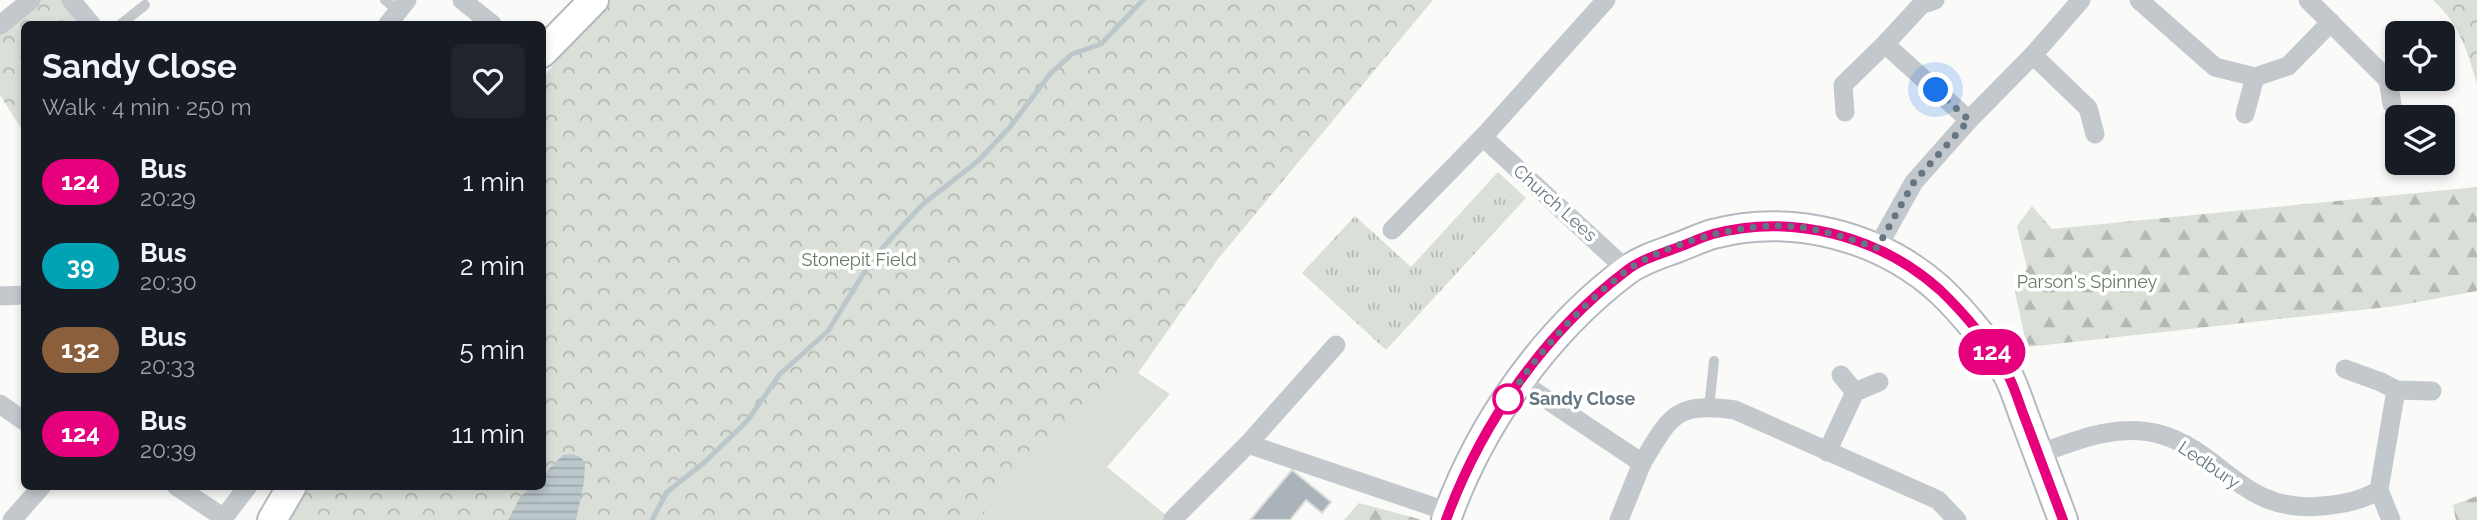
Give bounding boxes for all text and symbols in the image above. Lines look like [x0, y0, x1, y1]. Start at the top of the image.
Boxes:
map controls [2385, 21, 2455, 175]
button: locate [2385, 21, 2455, 91]
button: heart [451, 44, 525, 118]
text: Sandy Close [42, 47, 237, 86]
your location [1918, 72, 1953, 107]
text: Walk · 4 min · 250 m [42, 93, 252, 120]
button: layers [2385, 105, 2455, 175]
text: Bus [140, 154, 187, 184]
street label: Church Lees [1509, 160, 1601, 246]
text: 124 [61, 167, 100, 196]
text: 1 min [463, 167, 525, 197]
text: 20:29 [140, 184, 196, 211]
text: Bus [140, 238, 187, 268]
park label: Stonepit Field [801, 249, 917, 270]
text: 39 [67, 251, 94, 280]
text: 2 min [460, 251, 525, 281]
text: 20:30 [140, 268, 197, 295]
park label: Parson's Spinney [2017, 271, 2158, 292]
text: Bus [140, 322, 187, 352]
line badge: 124 [1952, 329, 2032, 375]
text: 132 [61, 335, 100, 364]
text: 5 min [459, 335, 525, 365]
text: 124 [1972, 337, 2012, 366]
text: 20:33 [140, 352, 195, 379]
marker: Sandy Close [1493, 384, 1523, 414]
place label: Sandy Close [1529, 388, 1635, 409]
text: Bus [140, 406, 187, 436]
text: 124 [61, 419, 100, 448]
text: 11 min [451, 419, 525, 449]
text: 20:39 [140, 436, 196, 463]
street label: Ledbury [2174, 436, 2244, 493]

